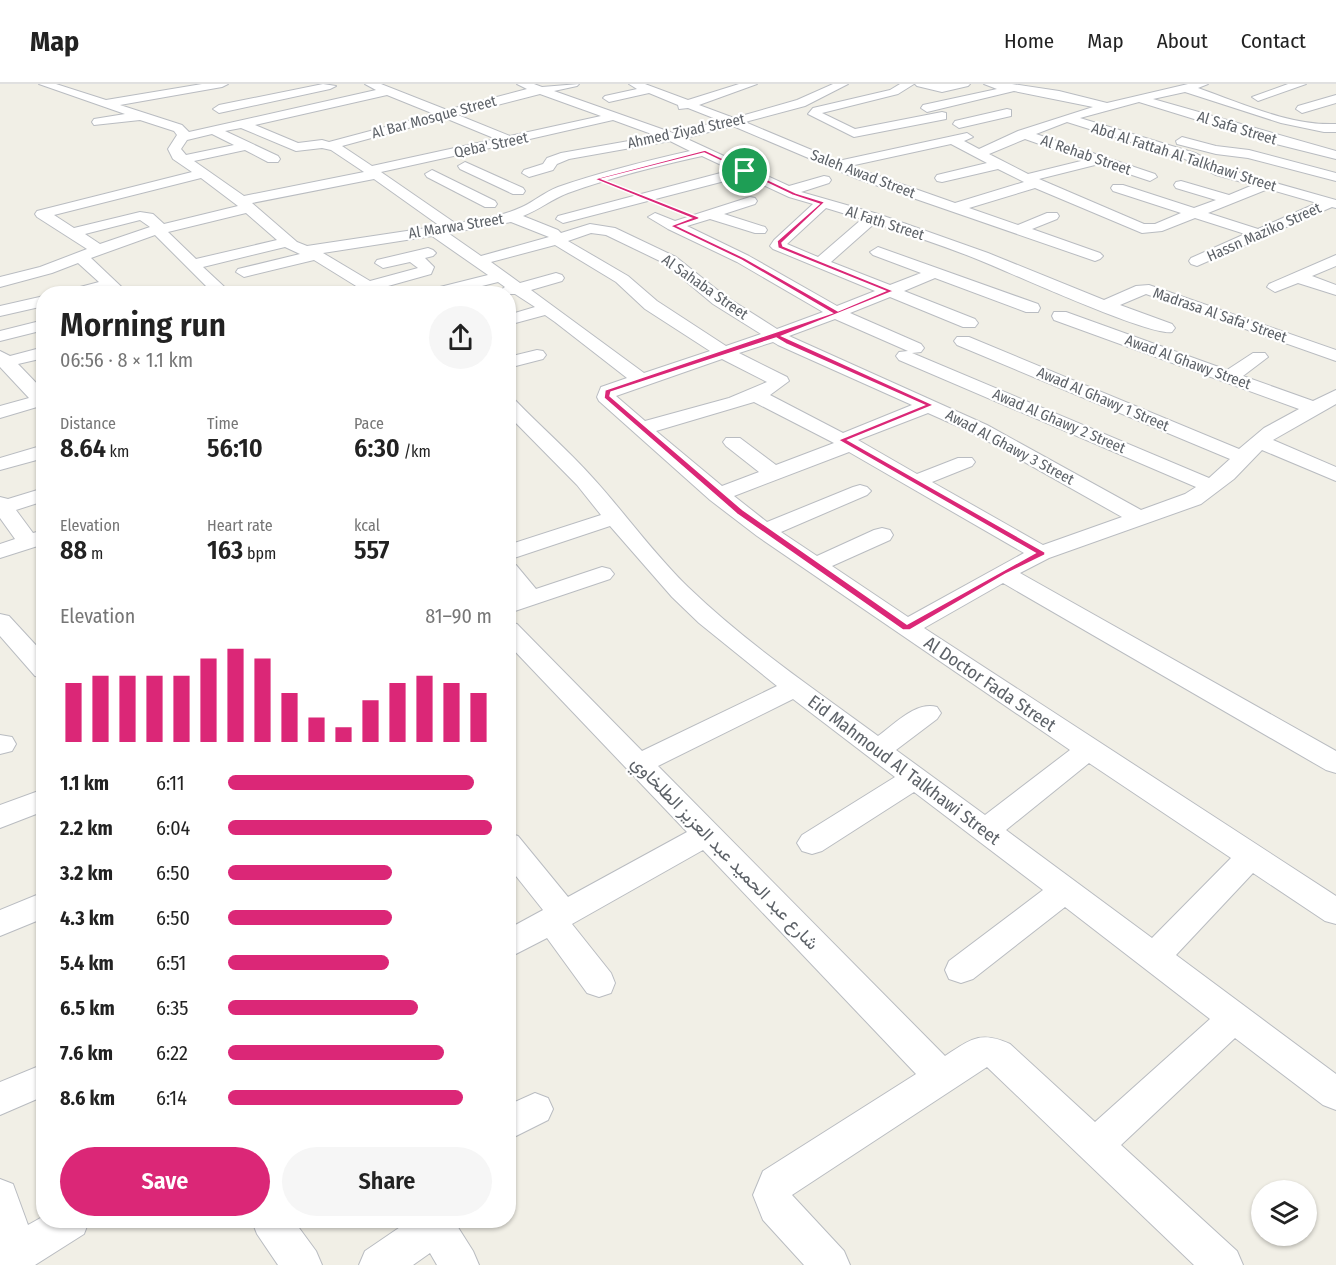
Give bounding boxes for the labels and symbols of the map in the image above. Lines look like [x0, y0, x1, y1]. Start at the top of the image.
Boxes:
street label: Al Bar Mosque Street [370, 92, 498, 142]
street label: Al Safa Street [1195, 107, 1279, 149]
street label: Ahmed Ziyad Street [626, 110, 746, 152]
street label: Abd Al Fattah Al Talkhawi Street [1089, 119, 1279, 195]
street label: Qeba' Street [452, 128, 530, 162]
street label: Al Rehab Street [1038, 131, 1134, 179]
pin [719, 145, 770, 196]
street label: Saleh Awad Street [808, 146, 918, 202]
street label: Hassn Maziko Street [1204, 199, 1324, 265]
street label: Al Fath Street [843, 202, 927, 244]
street label: Al Marwa Street [407, 210, 505, 242]
street label: Al Sahaba Street [658, 251, 752, 323]
street label: Madrasa Al Safa' Street [1151, 284, 1289, 346]
street label: Awad Al Ghawy Street [1123, 331, 1253, 393]
street label: Awad Al Ghawy 1 Street [1034, 363, 1172, 435]
street label: Awad Al Ghawy 2 Street [990, 385, 1128, 457]
street label: Awad Al Ghawy 3 Street [943, 406, 1077, 489]
street label: Al Doctor Fada Street [920, 632, 1060, 736]
street label: Eid Mahmoud Al Talkhawi Street [803, 690, 1005, 850]
street label: شارع عبد الحميد عبد العزيز الطلخاوي [624, 752, 823, 957]

